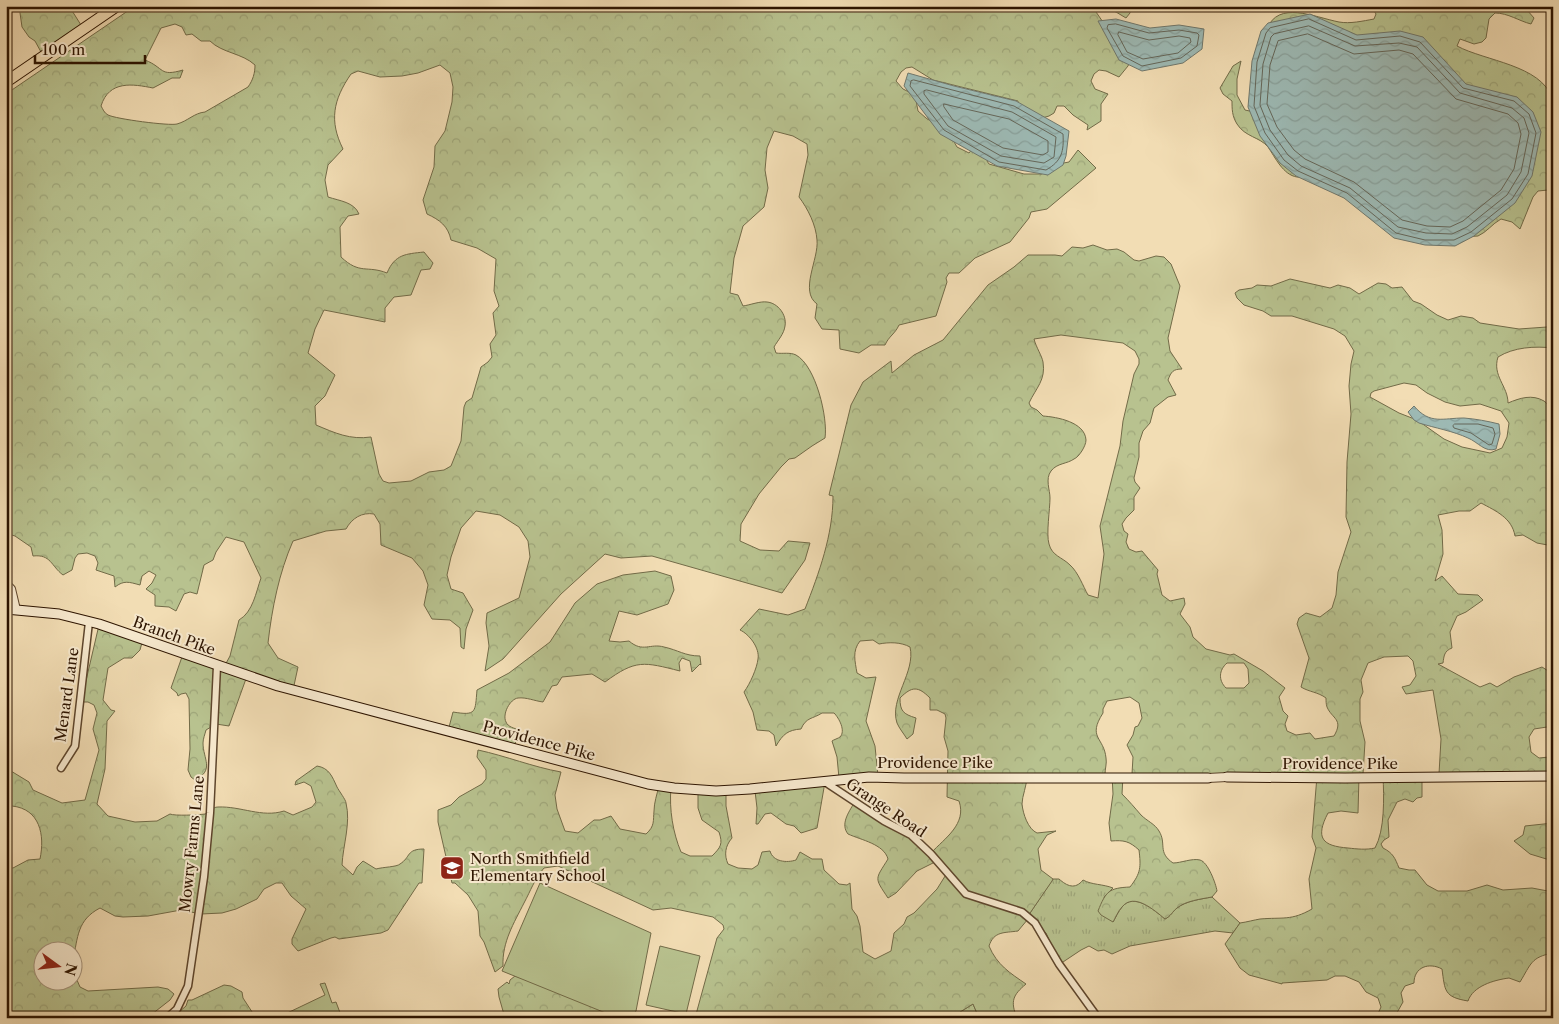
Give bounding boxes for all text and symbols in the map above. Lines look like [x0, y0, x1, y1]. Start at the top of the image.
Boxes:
scale bar [35, 32, 145, 64]
text: 100 m [42, 40, 85, 59]
street label: Branch Pike [130, 612, 218, 659]
street label: Menard Lane [50, 646, 83, 743]
street label: Providence Pike [481, 716, 597, 765]
street label: Providence Pike [877, 753, 993, 772]
street label: Providence Pike [1282, 754, 1398, 773]
street label: Grange Road [842, 774, 930, 841]
street label: Mowry Farms Lane [175, 775, 208, 913]
place label: North Smithfield Elementary School [470, 849, 606, 885]
school or university icon: North Smithfield Elementary School [439, 855, 465, 881]
north arrow [32, 942, 82, 992]
text: N [60, 961, 81, 978]

